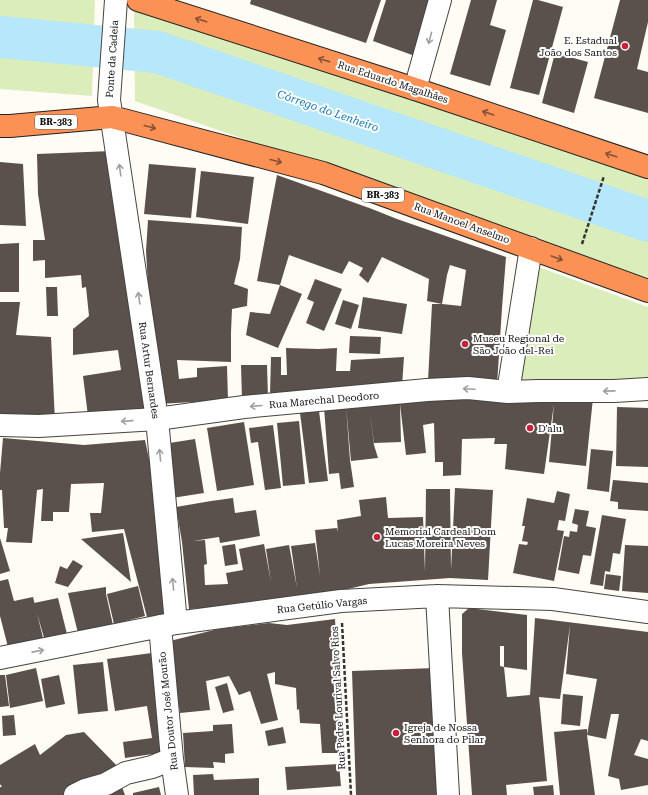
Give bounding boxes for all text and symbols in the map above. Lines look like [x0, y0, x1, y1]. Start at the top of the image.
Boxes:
one-way arrow [194, 16, 207, 23]
street label: Ponte da Cadeia [104, 19, 120, 98]
one-way arrow [425, 31, 433, 44]
place label: E. Estadual João dos Santos [539, 35, 617, 58]
marker: E. Estadual João dos Santos [620, 41, 630, 51]
one-way arrow [318, 56, 331, 63]
street label: Rua Eduardo Magalhães [336, 59, 450, 105]
water label: Córrego do Lenheiro [276, 88, 380, 134]
one-way arrow [482, 109, 494, 117]
road number: BR-383 [35, 115, 77, 129]
one-way arrow [143, 124, 156, 132]
one-way arrow [605, 151, 618, 158]
one-way arrow [269, 157, 282, 165]
one-way arrow [116, 164, 124, 177]
road number: BR-383 [362, 188, 404, 202]
street label: Rua Manoel Anselmo [413, 201, 511, 245]
one-way arrow [551, 254, 563, 262]
one-way arrow [135, 292, 143, 305]
street label: Rua Artur Bernardes [137, 321, 161, 419]
place label: Museu Regional de São João del-Rei [473, 333, 565, 356]
marker: Museu Regional de São João del-Rei [460, 339, 470, 349]
one-way arrow [463, 385, 476, 392]
one-way arrow [603, 387, 616, 395]
street label: Rua Marechal Deodoro [268, 390, 380, 410]
one-way arrow [250, 402, 263, 410]
one-way arrow [121, 417, 134, 424]
marker: D'alu [525, 423, 535, 433]
place label: D'alu [538, 423, 563, 434]
one-way arrow [156, 449, 164, 462]
place label: Memorial Cardeal Dom Lucas Moreira Neves [385, 526, 496, 549]
marker: Memorial Cardeal Dom Lucas Moreira Neves [372, 532, 382, 542]
one-way arrow [169, 578, 176, 591]
street label: Rua Getúlio Vargas [276, 595, 368, 615]
street label: Rua Padre Lourival Salvo Rios [329, 626, 347, 770]
one-way arrow [31, 646, 44, 654]
street label: Rua Doutor José Mourão [156, 651, 180, 771]
place label: Igreja de Nossa Senhora do Pilar [404, 722, 484, 745]
marker: Igreja de Nossa Senhora do Pilar [391, 728, 401, 738]

